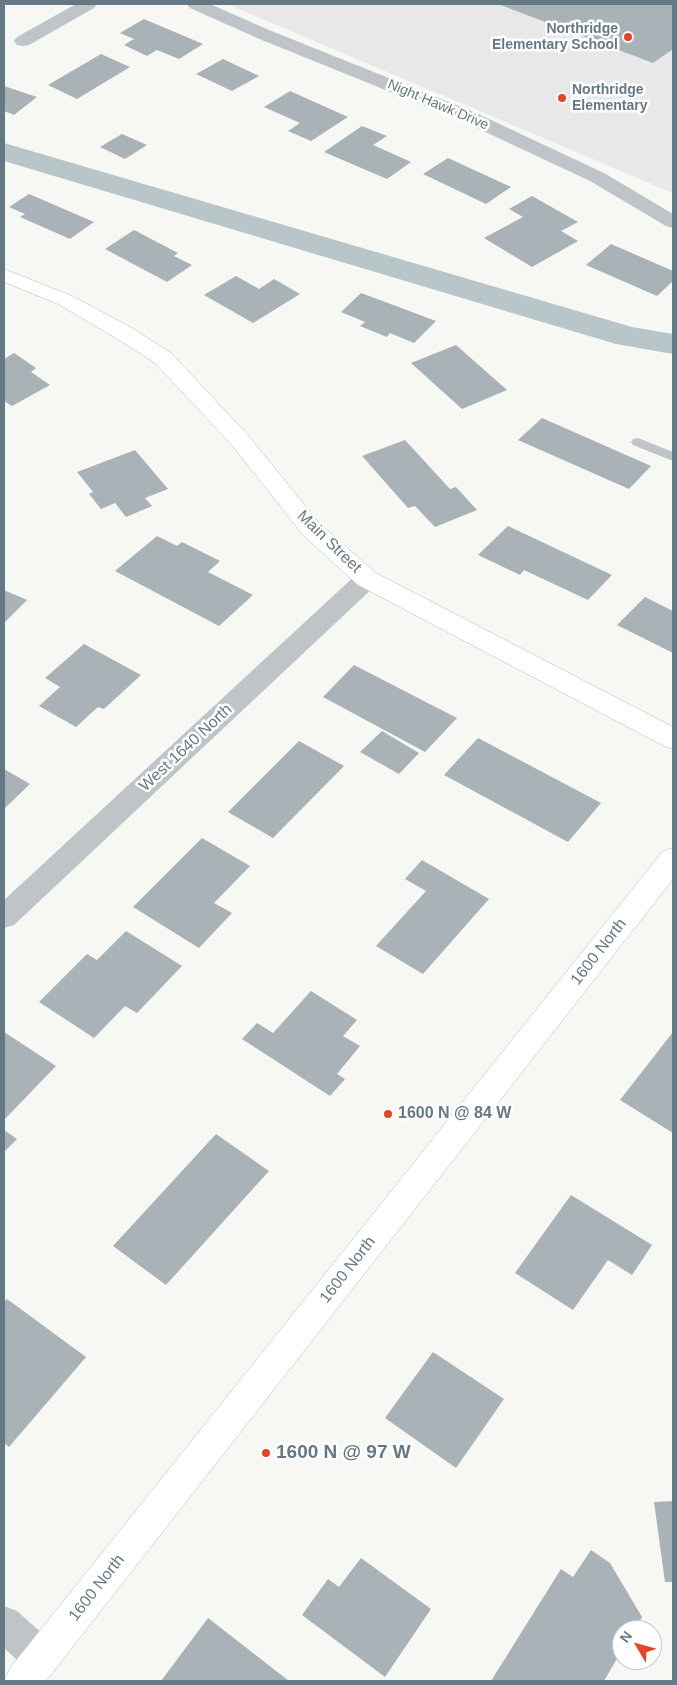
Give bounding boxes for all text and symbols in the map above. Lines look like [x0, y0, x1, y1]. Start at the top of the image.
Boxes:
place label: Northridge Elementary School [492, 21, 618, 54]
marker: Northridge Elementary School [622, 31, 634, 43]
street label: Night Hawk Drive [385, 76, 491, 134]
place label: Northridge Elementary [572, 82, 647, 114]
marker: Northridge Elementary [556, 92, 568, 104]
street label: Main Street [293, 507, 365, 577]
street label: West 1640 North [136, 700, 236, 796]
street label: 1600 North [567, 915, 631, 989]
place label: 1600 N @ 84 W [398, 1104, 511, 1124]
marker: 1600 N @ 84 W [382, 1108, 394, 1120]
street label: 1600 North [316, 1233, 380, 1307]
place label: 1600 N @ 97 W [276, 1442, 411, 1464]
marker: 1600 N @ 97 W [260, 1447, 272, 1459]
street label: 1600 North [65, 1551, 129, 1625]
north arrow [612, 1620, 662, 1670]
text: N [616, 1628, 635, 1645]

